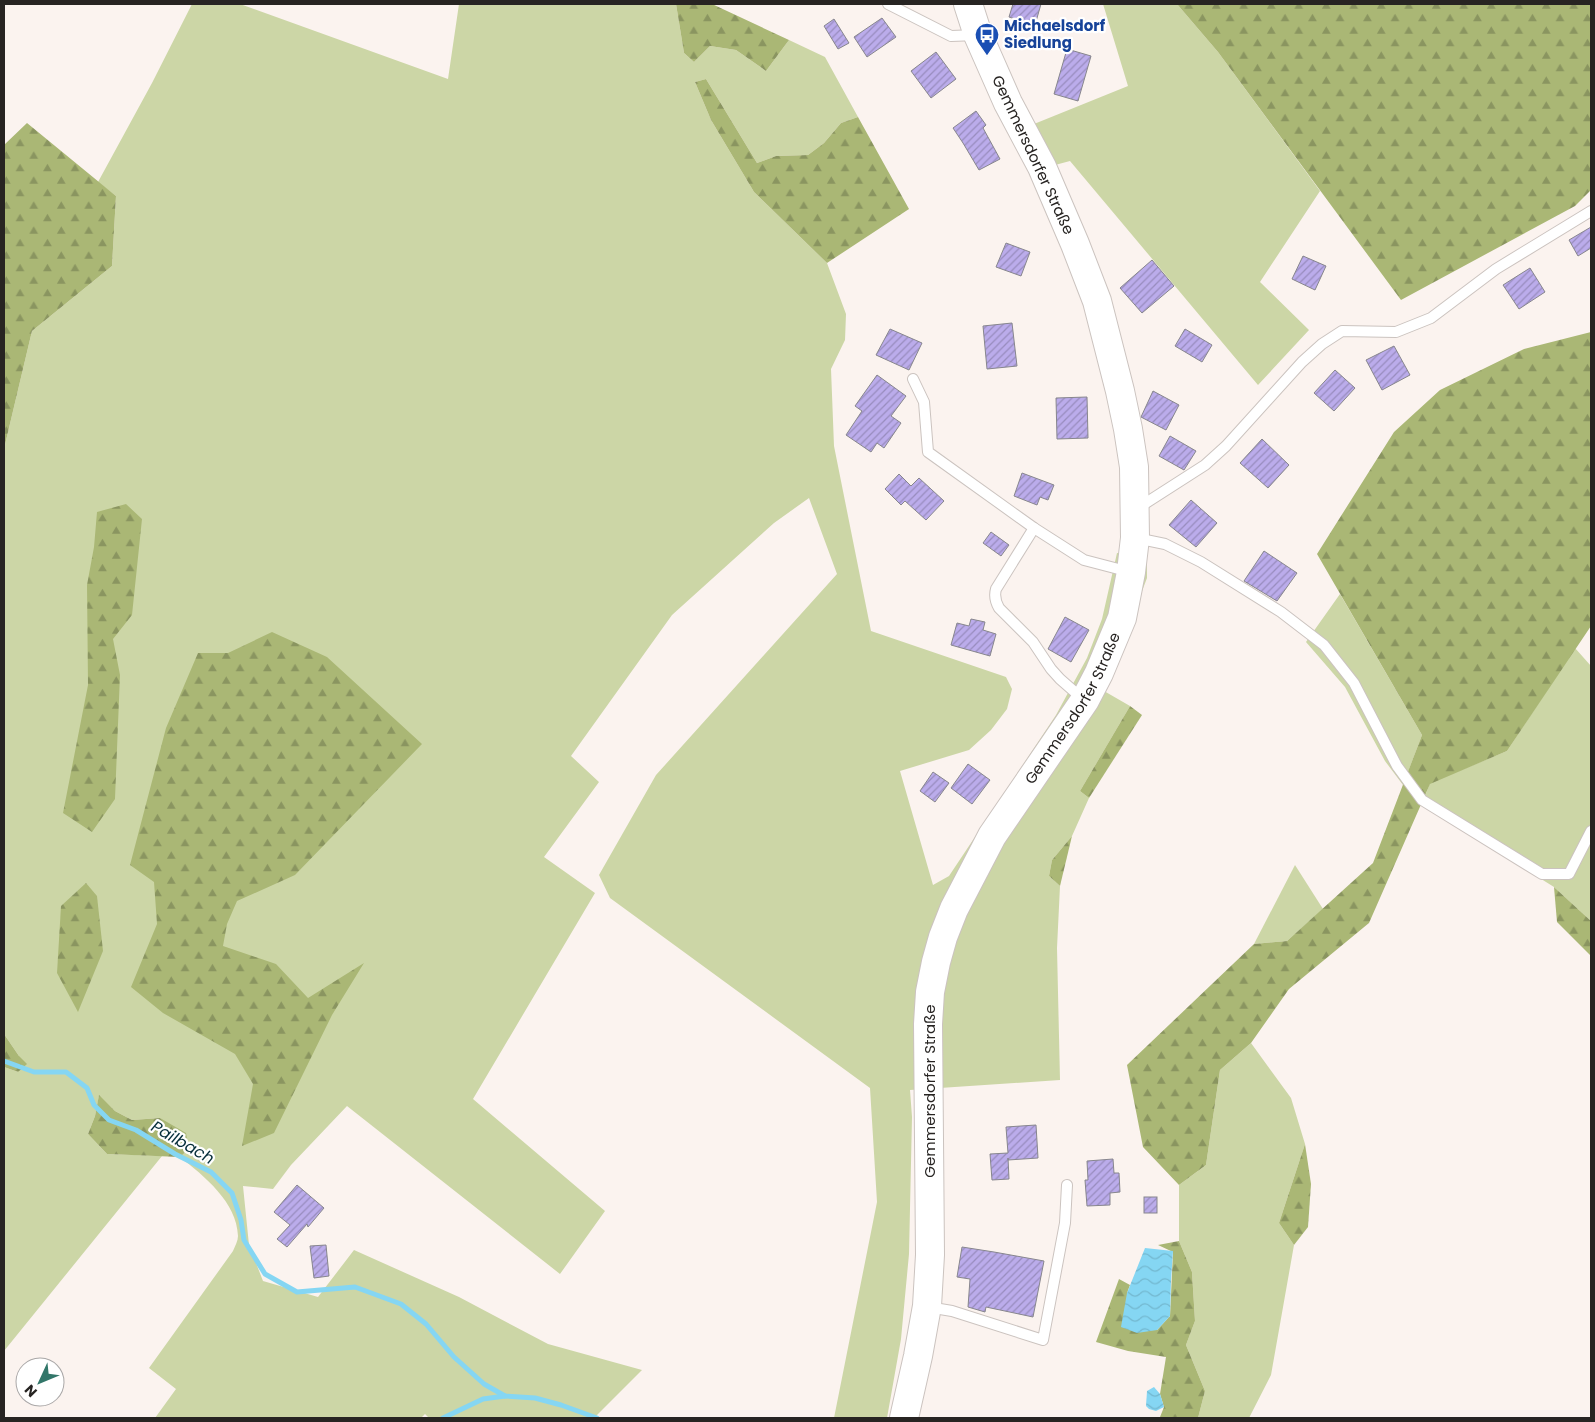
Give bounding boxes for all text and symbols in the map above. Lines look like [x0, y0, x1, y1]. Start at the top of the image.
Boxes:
place label: Michaelsdorf Siedlung [1004, 15, 1106, 53]
bus stop icon: Michaelsdorf Siedlung [974, 22, 1000, 56]
street label: Gemmersdorfer Straße [987, 72, 1080, 238]
street label: Gemmersdorfer Straße [1020, 629, 1125, 788]
street label: Gemmersdorfer Straße [919, 1004, 940, 1178]
water label: Pailbach [147, 1115, 219, 1170]
north arrow [15, 1357, 65, 1407]
text: N [20, 1380, 41, 1402]

